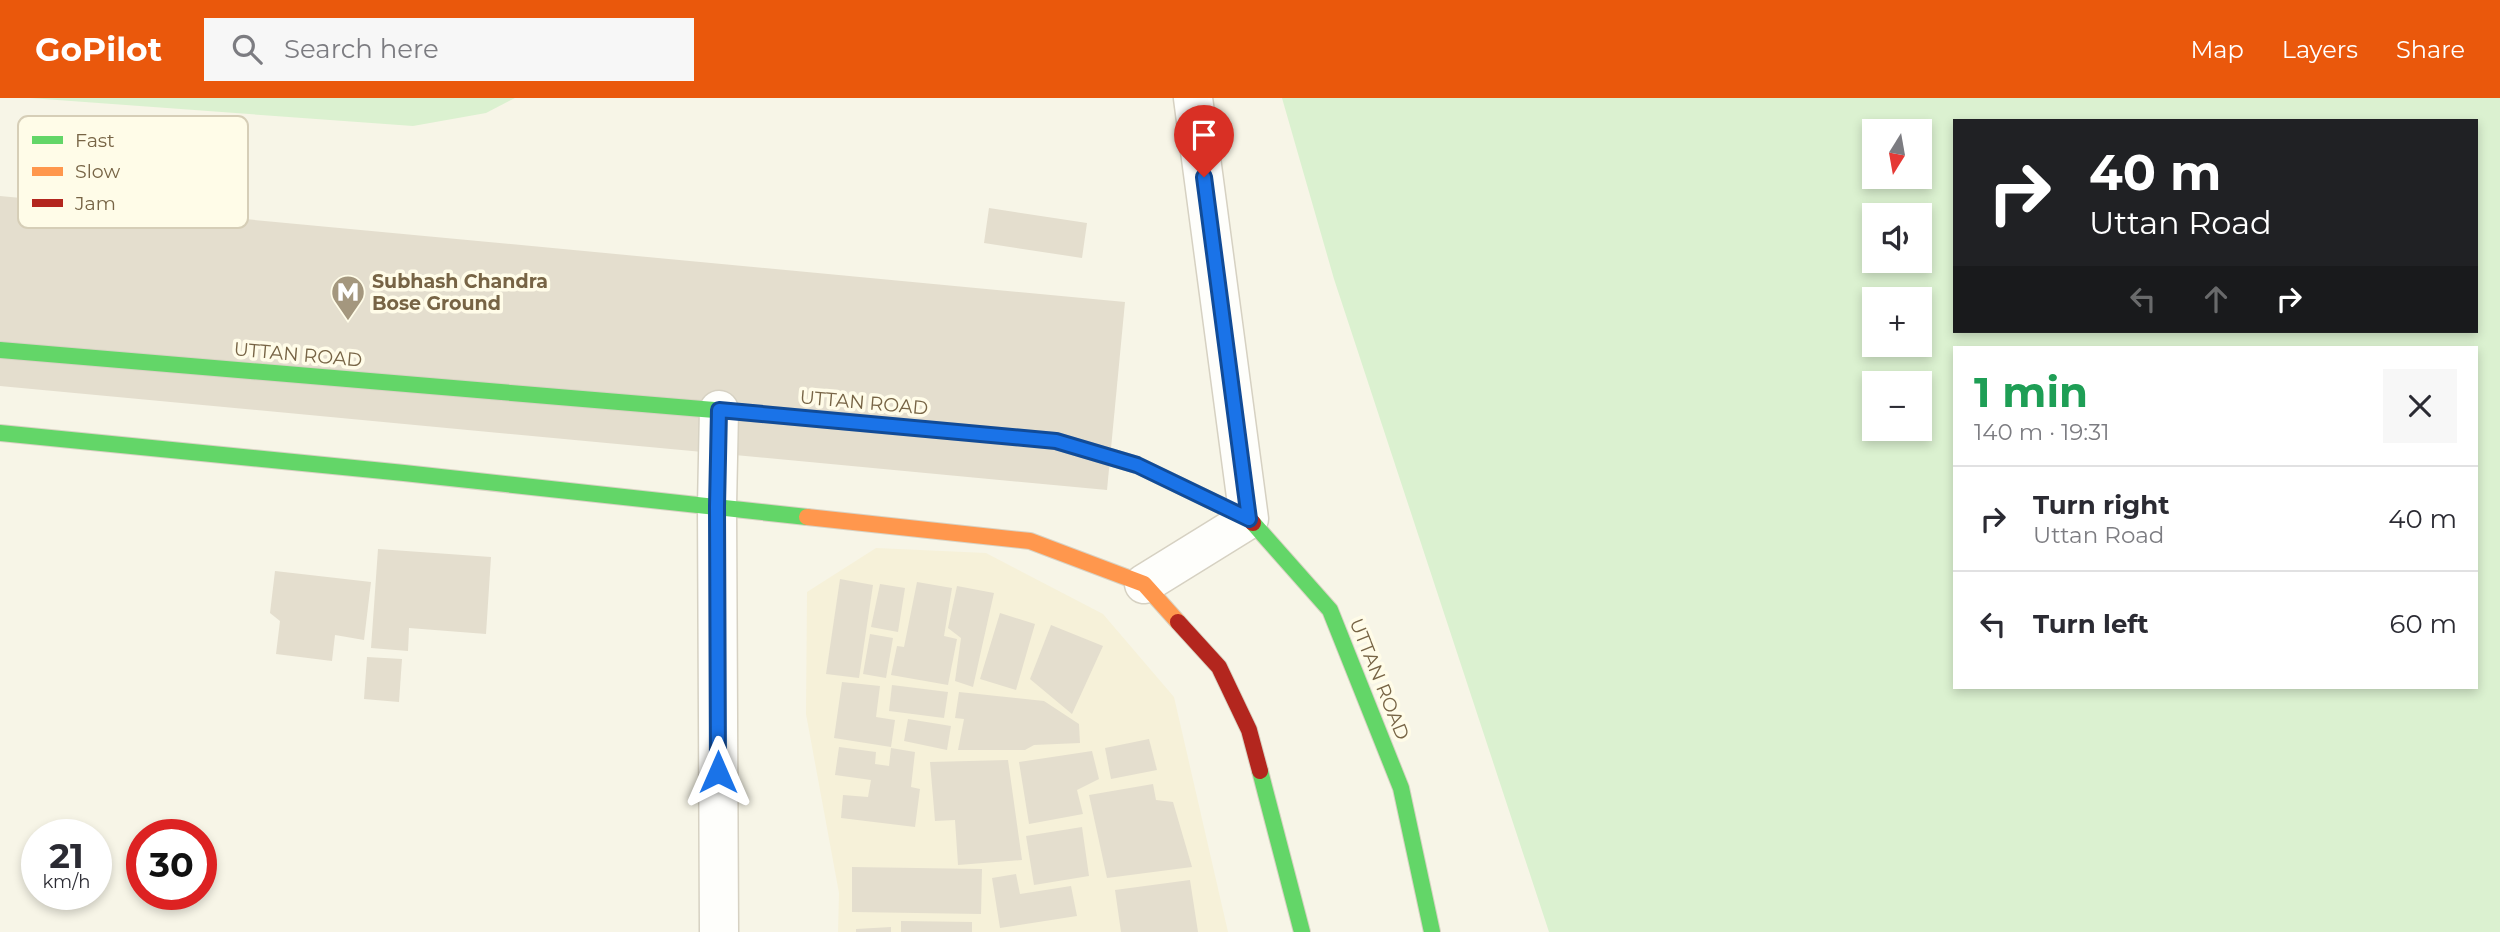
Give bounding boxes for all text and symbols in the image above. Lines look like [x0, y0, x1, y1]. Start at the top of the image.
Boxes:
search box [204, 18, 694, 81]
text: GoPilot [35, 29, 162, 69]
icon: search [228, 30, 266, 68]
text: Search here [284, 33, 439, 65]
text: Map [2190, 35, 2244, 64]
text: Layers [2282, 35, 2358, 64]
text: Share [2396, 35, 2465, 64]
pin [1174, 105, 1234, 177]
legend [18, 116, 248, 228]
icon: arrive [1185, 116, 1223, 154]
north arrow [1862, 119, 1932, 189]
map controls [1862, 119, 1932, 441]
text: Fast [75, 129, 115, 152]
text: 40 m [2089, 143, 2221, 202]
icon: right [1974, 147, 2065, 238]
text: Slow [75, 160, 120, 183]
text: Jam [74, 192, 116, 215]
button: sound [1862, 203, 1932, 273]
text: Uttan Road [2089, 203, 2272, 242]
place label: Subhash Chandra Bose Ground [372, 270, 548, 315]
metro station icon: Subhash Chandra Bose Ground [329, 273, 367, 322]
icon: left [2124, 280, 2162, 318]
icon: ahead [2197, 280, 2235, 318]
icon: right [2270, 280, 2308, 318]
button: + [1862, 287, 1932, 357]
street label: UTTAN ROAD [233, 337, 363, 372]
text: 1 min [1974, 366, 2088, 418]
button: close [2383, 369, 2457, 443]
button: − [1862, 371, 1932, 441]
street label: UTTAN ROAD [799, 385, 929, 420]
text: 140 m · 19:31 [1974, 418, 2109, 446]
text: Turn right [2033, 489, 2169, 521]
icon: right [1974, 500, 2012, 538]
text: 40 m [2388, 503, 2457, 535]
text: Uttan Road [2033, 521, 2164, 549]
icon: left [1974, 605, 2012, 643]
text: Turn left [2033, 608, 2149, 640]
text: 60 m [2390, 608, 2457, 640]
street label: UTTAN ROAD [1345, 615, 1414, 743]
position arrow [681, 735, 755, 809]
speed limit sign: 30 [126, 819, 217, 910]
text: 21 [49, 834, 84, 877]
text: km/h [42, 871, 91, 893]

